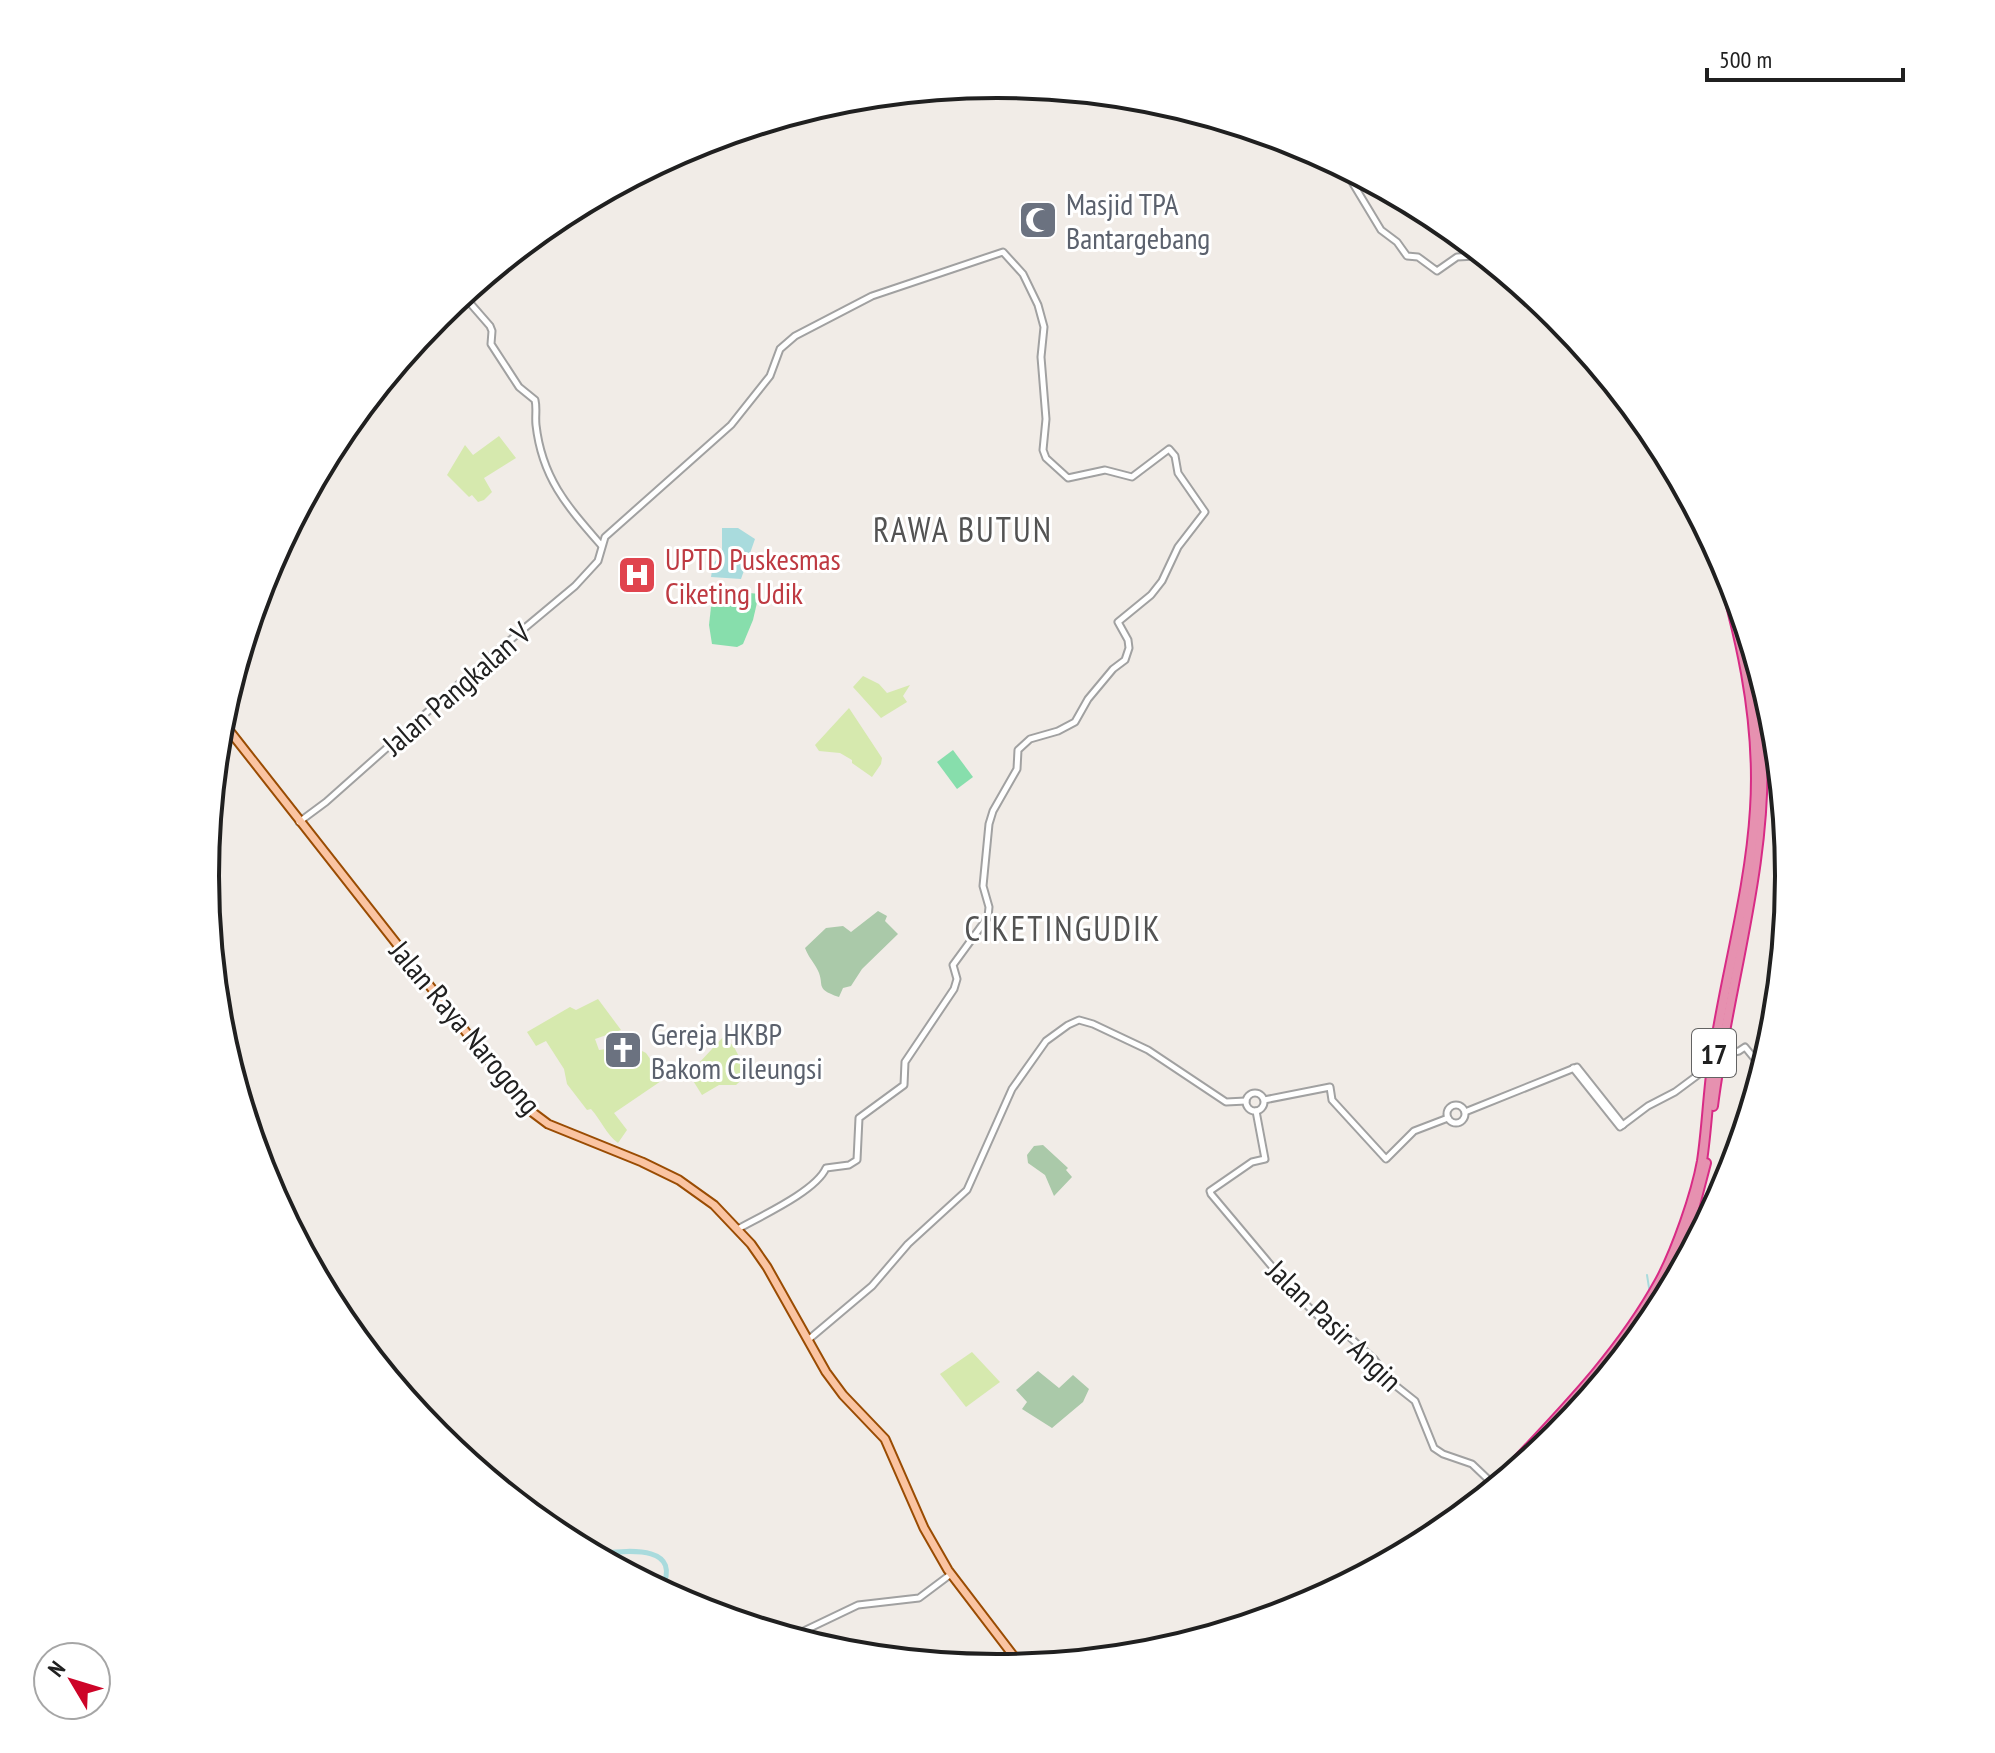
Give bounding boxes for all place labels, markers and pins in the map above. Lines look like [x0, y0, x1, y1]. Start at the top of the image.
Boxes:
place label: Masjid TPA Bantargebang [1066, 184, 1210, 257]
mosque icon: Masjid TPA Bantargebang [1017, 199, 1059, 241]
place label: UPTD Puskesmas Ciketing Udik [665, 539, 841, 612]
hospital icon: UPTD Puskesmas Ciketing Udik [616, 554, 658, 596]
place label: Gereja HKBP Bakom Cileungsi [651, 1014, 823, 1087]
church icon: Gereja HKBP Bakom Cileungsi [602, 1029, 644, 1071]

